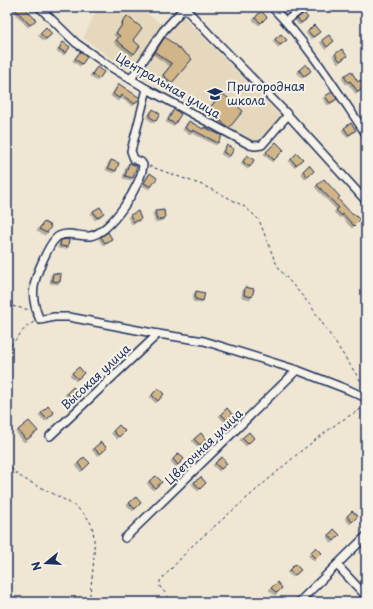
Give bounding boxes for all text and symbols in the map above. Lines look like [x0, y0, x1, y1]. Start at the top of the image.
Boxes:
street label: Центральная улица [113, 48, 225, 123]
place label: Пригородная школа [227, 77, 305, 109]
school or university icon: Пригородная школа [206, 85, 224, 103]
street label: Высокая улица [57, 339, 134, 413]
street label: Цветочная улица [160, 404, 247, 488]
north arrow [26, 543, 66, 583]
text: N [26, 559, 45, 573]

